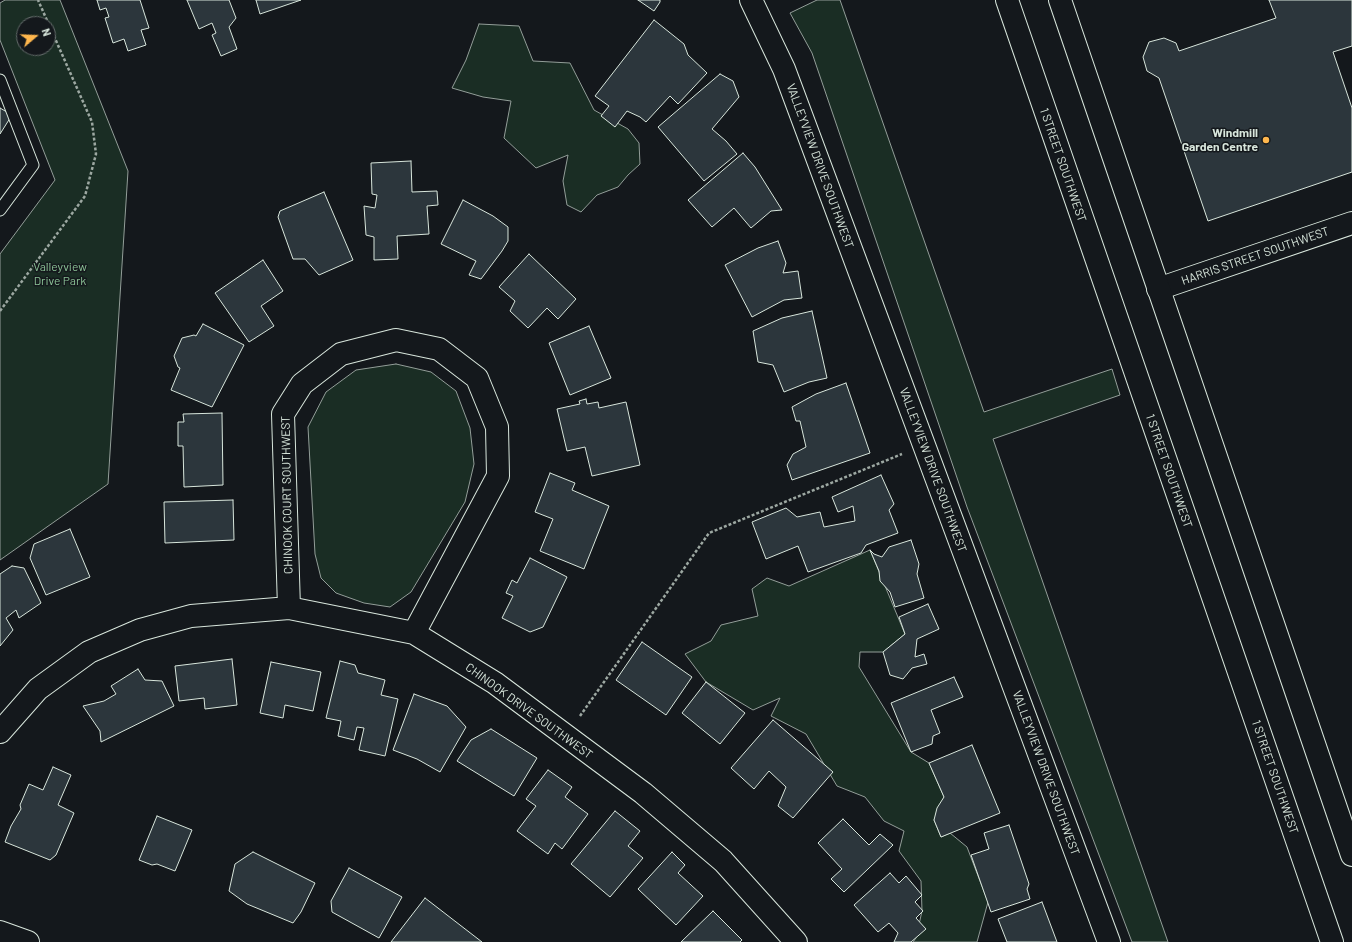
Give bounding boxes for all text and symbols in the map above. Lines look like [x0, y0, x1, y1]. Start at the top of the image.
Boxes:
north arrow [16, 16, 56, 56]
text: N [40, 27, 54, 38]
street label: VALLEYVIEW DRIVE SOUTHWEST [783, 82, 857, 250]
street label: 1 STREET SOUTHWEST [1037, 106, 1089, 224]
place label: Windmill Garden Centre [1182, 126, 1258, 154]
marker: Windmill Garden Centre [1261, 135, 1271, 145]
street label: HARRIS STREET SOUTHWEST [1179, 224, 1331, 288]
park label: Valleyview Drive Park [33, 260, 87, 288]
street label: VALLEYVIEW DRIVE SOUTHWEST [896, 386, 970, 554]
street label: 1 STREET SOUTHWEST [1143, 412, 1195, 530]
street label: CHINOOK COURT SOUTHWEST [278, 416, 296, 574]
street label: CHINOOK DRIVE SOUTHWEST [463, 660, 595, 762]
street label: VALLEYVIEW DRIVE SOUTHWEST [1009, 689, 1083, 857]
street label: 1 STREET SOUTHWEST [1249, 718, 1301, 836]

